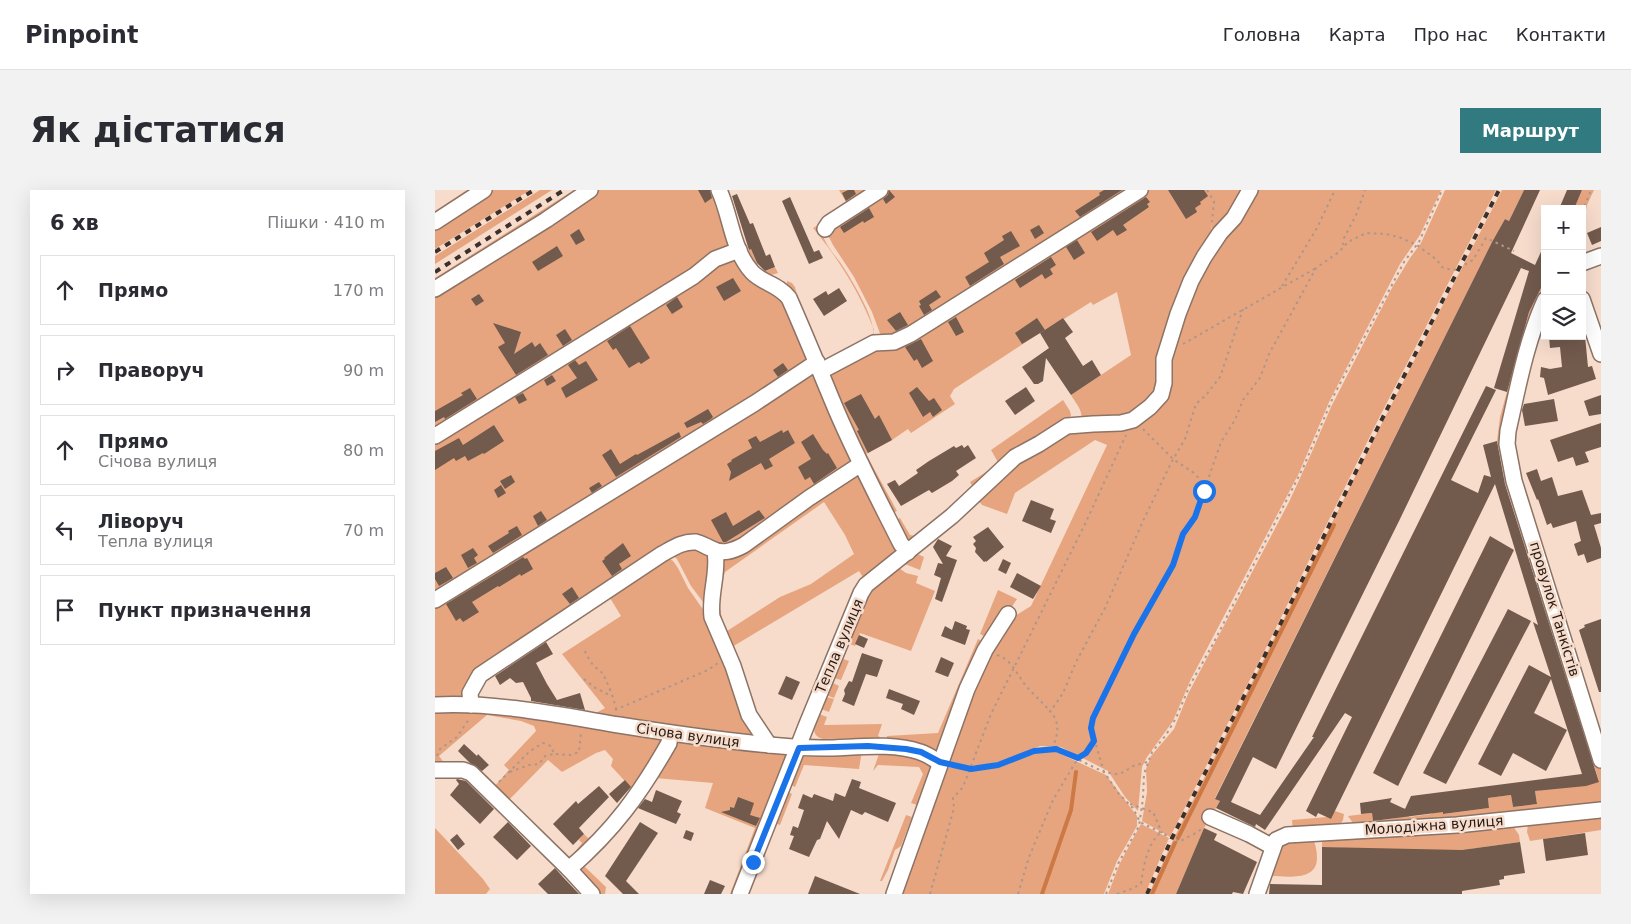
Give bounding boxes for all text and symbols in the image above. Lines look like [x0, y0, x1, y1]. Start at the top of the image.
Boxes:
text: Pinpoint [25, 21, 138, 49]
text: Головна [1223, 24, 1301, 45]
text: Карта [1329, 24, 1385, 45]
text: Про нас [1413, 24, 1488, 45]
text: Контакти [1516, 24, 1606, 45]
button: Маршрут [1460, 108, 1601, 153]
text: Як дістатися [30, 110, 286, 150]
map controls [1541, 205, 1586, 340]
button: + [1541, 205, 1586, 250]
text: 6 хв [50, 211, 99, 235]
text: Пішки · 410 m [267, 213, 385, 232]
button: − [1541, 250, 1586, 295]
icon: ahead [51, 276, 79, 304]
text: Прямо [98, 279, 168, 301]
text: 170 m [333, 281, 384, 300]
button: layers [1541, 295, 1586, 340]
icon: right [51, 356, 79, 384]
text: Праворуч [98, 359, 204, 381]
text: 90 m [343, 361, 384, 380]
text: Прямо [98, 430, 168, 452]
icon: ahead [51, 436, 79, 464]
text: 80 m [343, 441, 384, 460]
text: Січова вулиця [98, 452, 217, 471]
route start [1193, 480, 1216, 503]
text: Ліворуч [98, 510, 184, 532]
icon: left [51, 516, 79, 544]
text: 70 m [343, 521, 384, 540]
text: Тепла вулиця [98, 532, 213, 551]
street label: провулок Танкістів [1527, 540, 1583, 678]
icon: arrive [51, 596, 79, 624]
street label: Тепла вулиця [812, 596, 866, 696]
text: Пункт призначення [98, 599, 311, 621]
street label: Січова вулиця [635, 720, 741, 750]
street label: Молодіжна вулиця [1364, 812, 1504, 838]
route end [742, 851, 765, 874]

